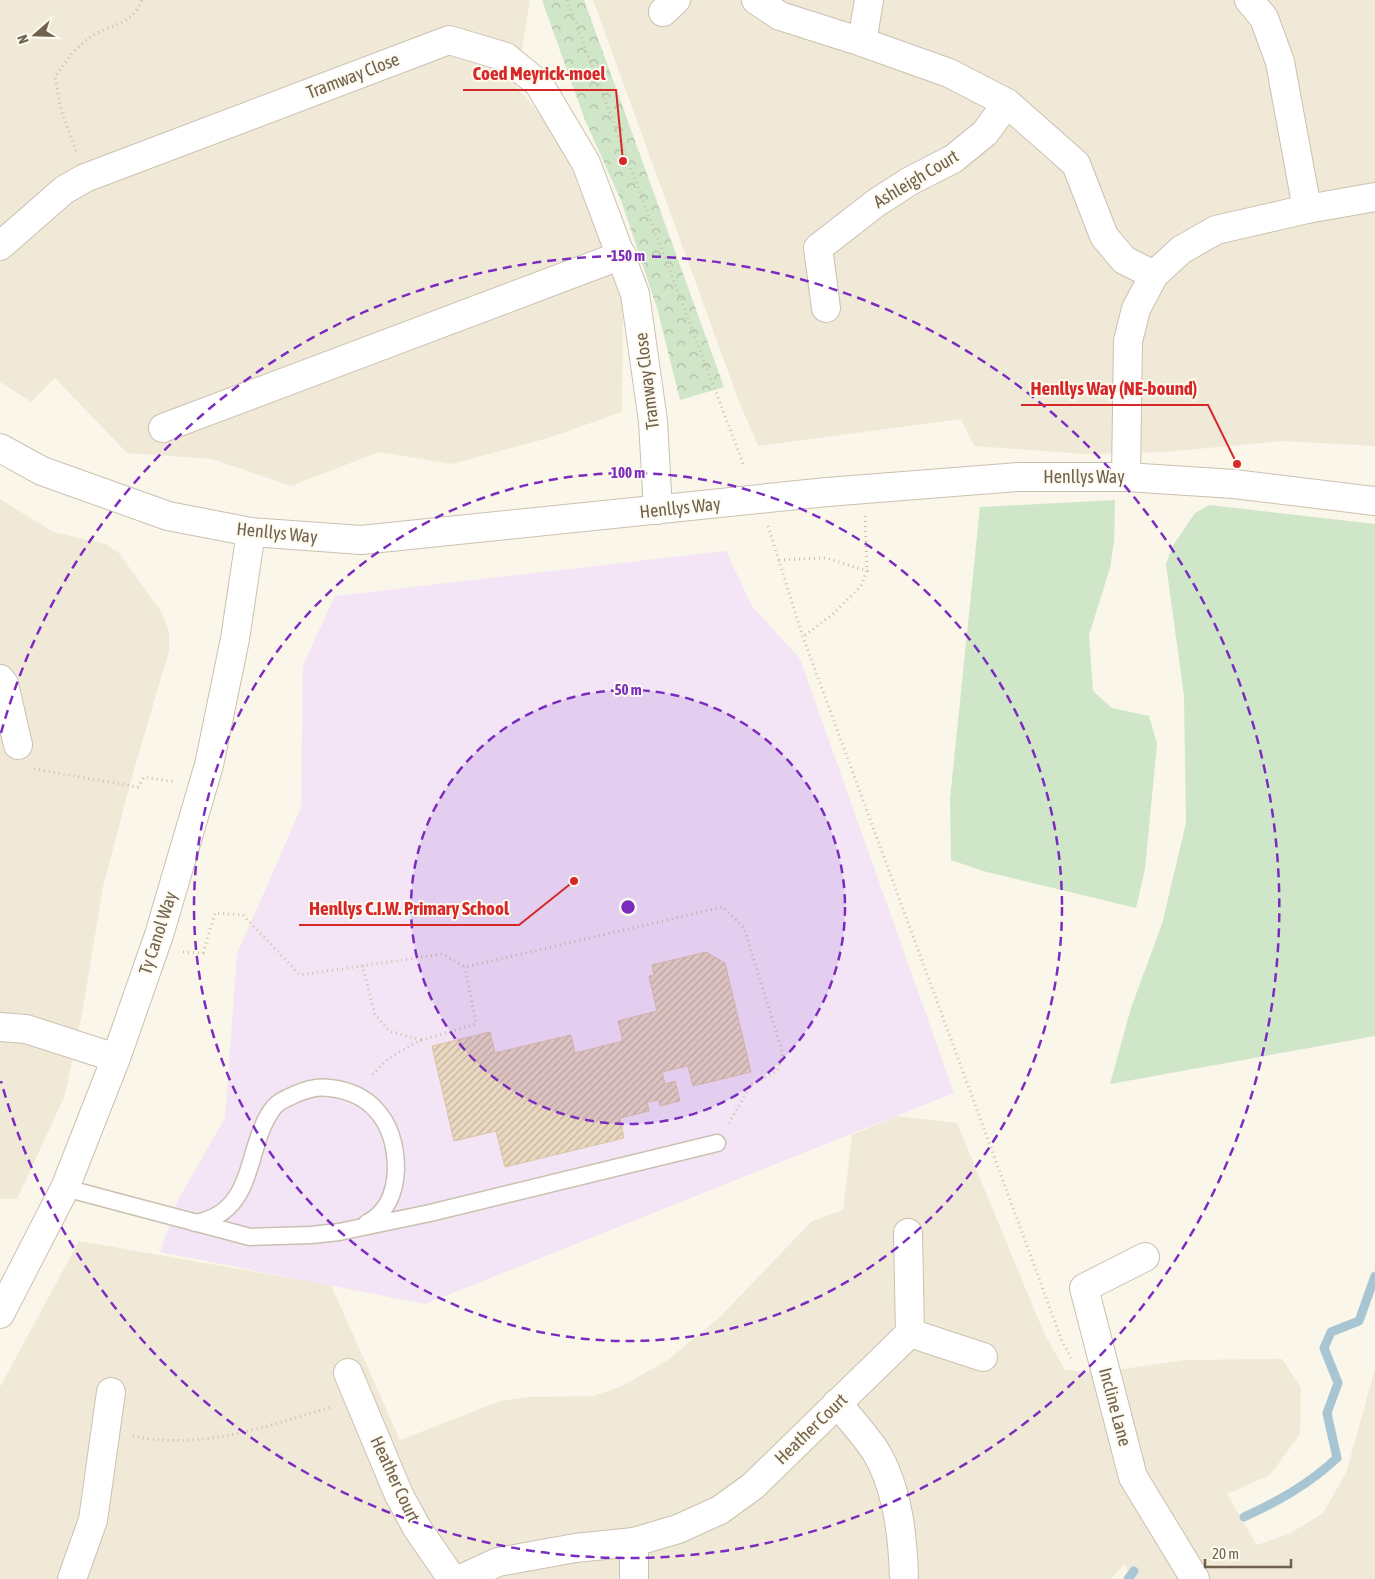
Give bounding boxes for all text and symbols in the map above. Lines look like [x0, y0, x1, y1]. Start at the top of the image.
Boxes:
north arrow [10, 10, 60, 60]
text: N [14, 33, 32, 46]
street label: Tramway Close [303, 48, 402, 103]
callout: Coed Meyrick-moel [463, 56, 616, 90]
text: Coed Meyrick-moel [472, 62, 606, 84]
street label: Ashleigh Court [869, 145, 962, 212]
text: 150 m [611, 247, 645, 264]
street label: Tramway Close [630, 331, 663, 431]
callout: Henllys Way (NE-bound) [1021, 371, 1208, 405]
text: Henllys Way (NE-bound) [1031, 377, 1197, 399]
text: 100 m [611, 464, 645, 481]
street label: Henllys Way [1043, 466, 1125, 487]
street label: Henllys Way [638, 493, 721, 522]
street label: Henllys Way [236, 518, 319, 547]
text: 50 m [615, 681, 642, 698]
street label: Ty Canol Way [134, 889, 181, 977]
callout: Henllys C.I.W. Primary School [299, 891, 519, 925]
text: Henllys C.I.W. Primary School [309, 897, 510, 919]
centre of rings [619, 898, 637, 916]
street label: Incline Lane [1095, 1365, 1136, 1448]
street label: Heather Court [770, 1389, 851, 1468]
street label: Heather Court [366, 1432, 425, 1525]
scale bar [1205, 1536, 1291, 1568]
text: 20 m [1212, 1545, 1239, 1562]

